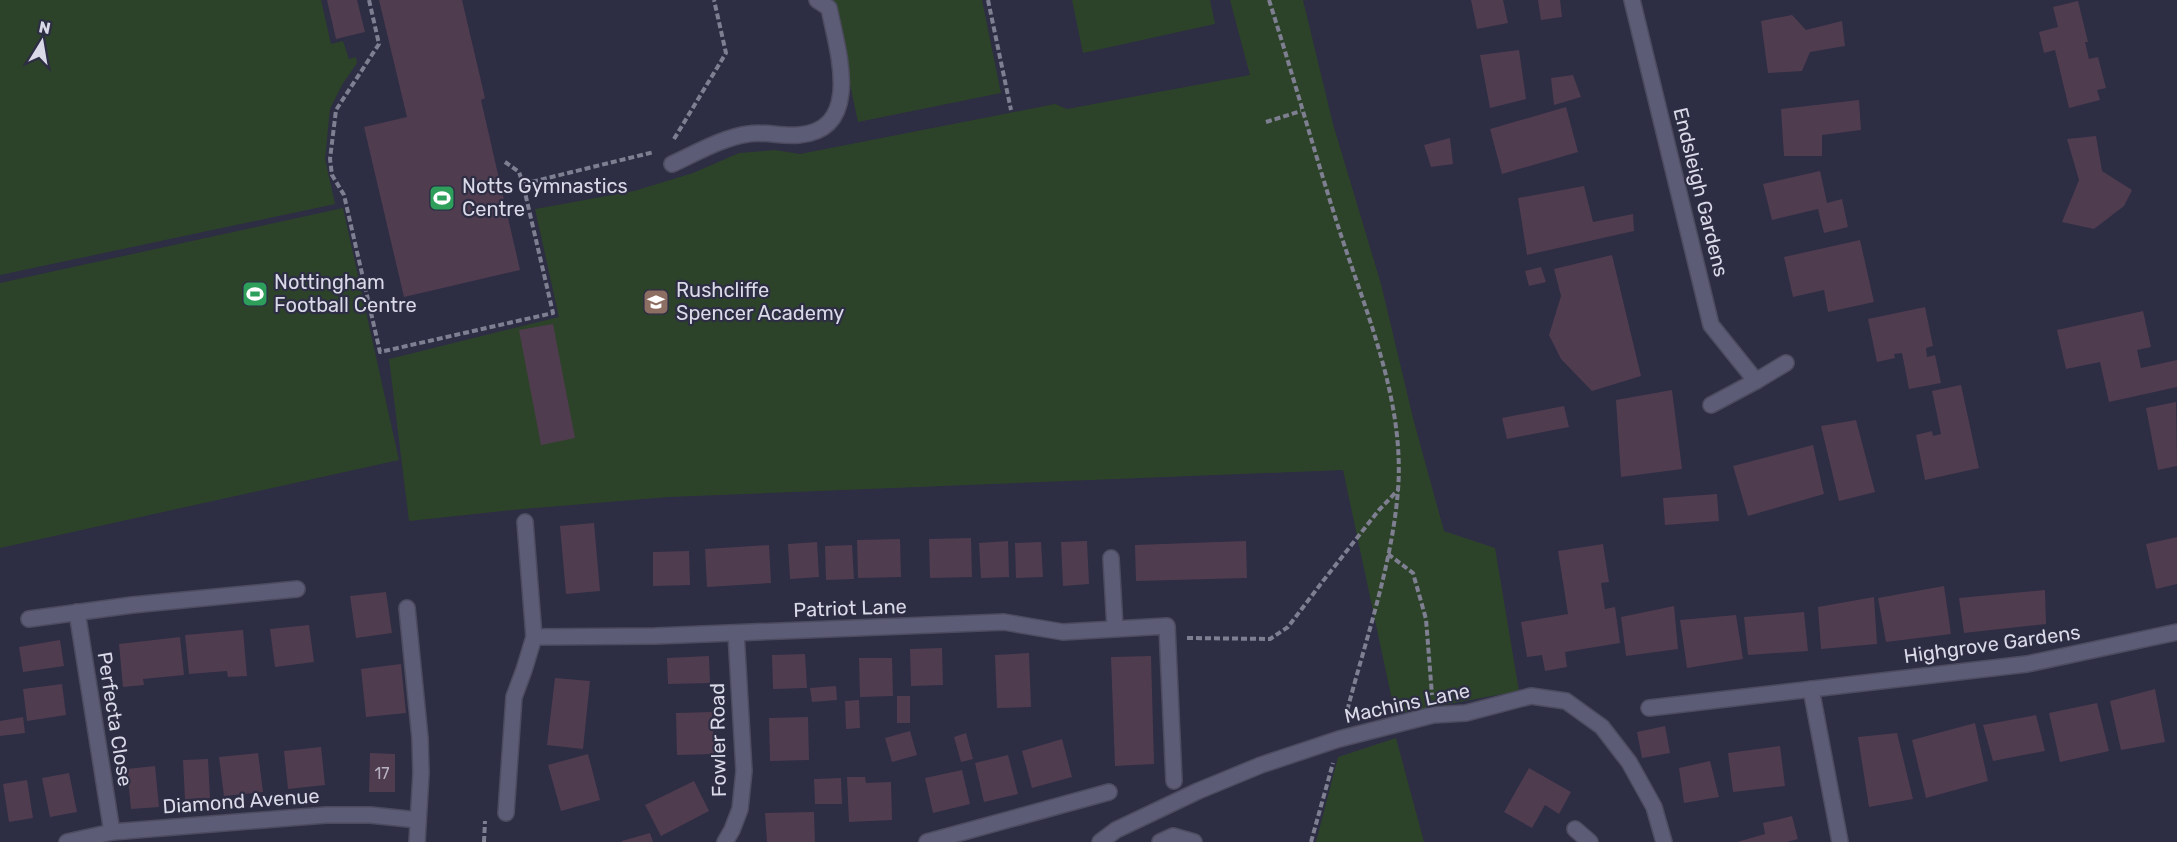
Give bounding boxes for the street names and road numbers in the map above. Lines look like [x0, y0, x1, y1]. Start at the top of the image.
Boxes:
street label: Endsleigh Gardens [1668, 105, 1734, 279]
street label: Patriot Lane [793, 594, 907, 622]
street label: Highgrove Gardens [1902, 620, 2082, 668]
street label: Perfecta Close [93, 650, 137, 788]
street label: Machins Lane [1342, 678, 1472, 728]
street label: Fowler Road [705, 683, 731, 797]
street label: Diamond Avenue [162, 784, 320, 818]

